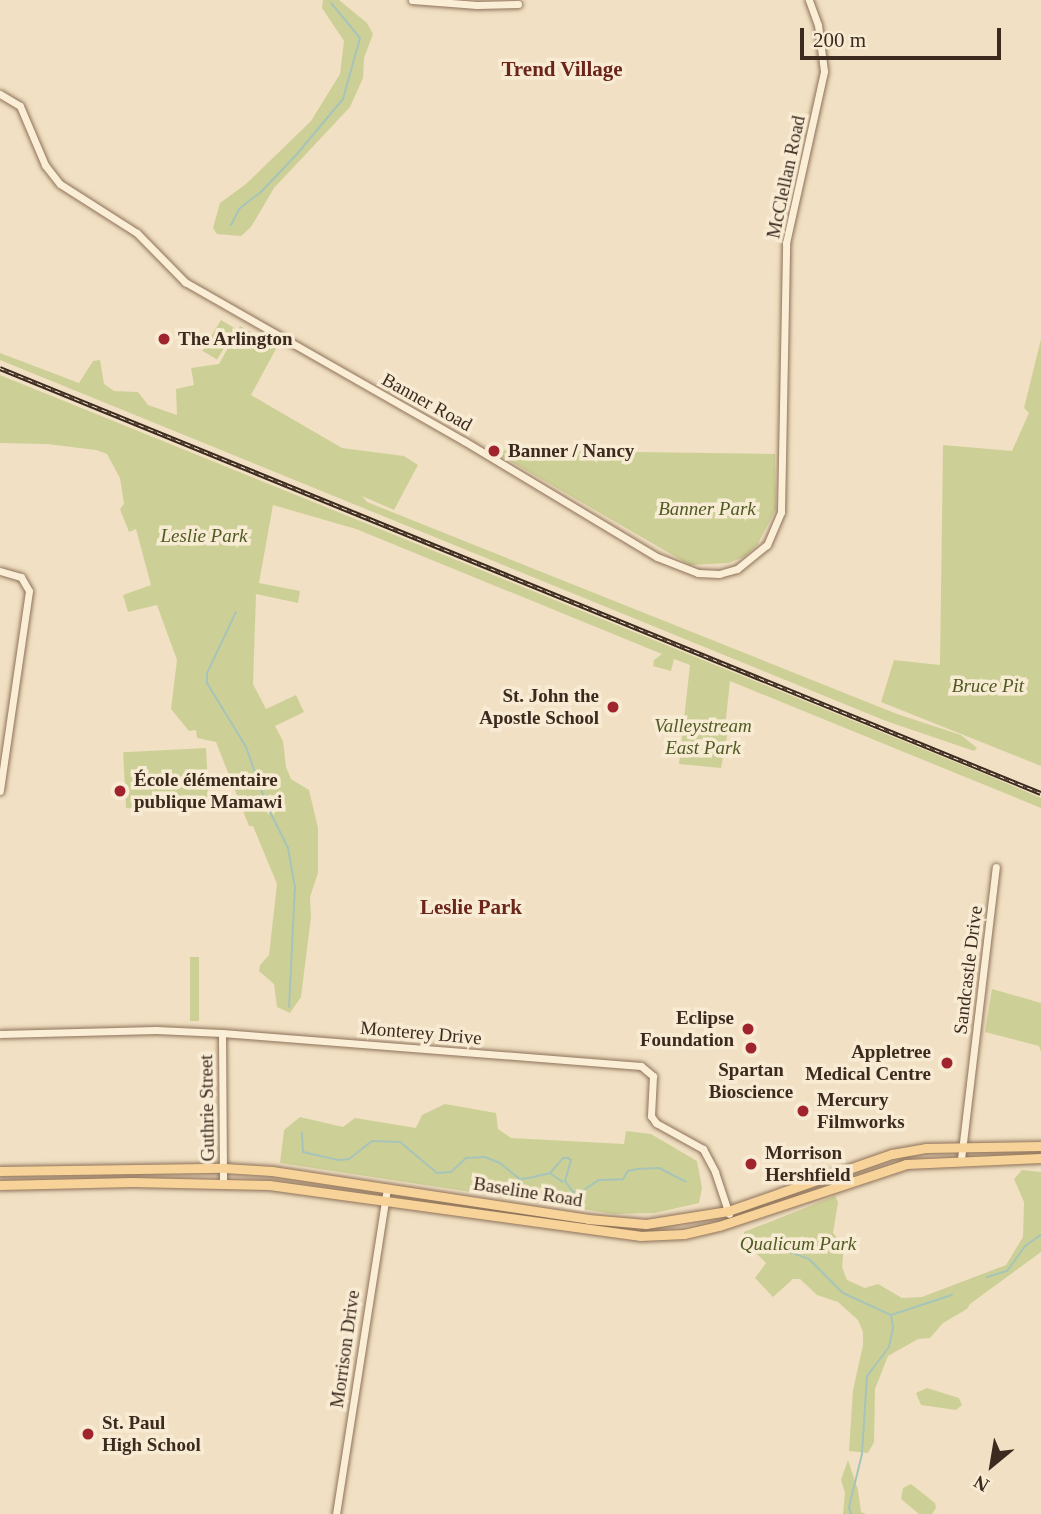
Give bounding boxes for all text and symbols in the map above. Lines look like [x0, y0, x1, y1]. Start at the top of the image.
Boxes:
scale bar [803, 14, 1004, 58]
text: 200 m [813, 28, 866, 52]
district label: Trend Village [501, 56, 623, 82]
street label: McClellan Road [762, 113, 810, 241]
place label: The Arlington [178, 328, 294, 350]
marker: The Arlington [156, 331, 172, 347]
street label: Banner Road [378, 368, 476, 436]
place label: Banner / Nancy [508, 440, 635, 462]
marker: Banner / Nancy [486, 443, 502, 459]
park label: Banner Park [658, 498, 756, 520]
park label: Leslie Park [160, 525, 248, 547]
park label: Bruce Pit [952, 675, 1024, 697]
place label: St. John the Apostle School [479, 685, 599, 729]
marker: St. John the Apostle School [605, 699, 621, 715]
park label: Valleystream East Park [654, 715, 752, 759]
place label: École élémentaire publique Mamawi [134, 769, 282, 813]
marker: École élémentaire publique Mamawi [112, 783, 128, 799]
district label: Leslie Park [420, 894, 522, 920]
street label: Sandcastle Drive [949, 904, 987, 1036]
place label: Eclipse Foundation [640, 1007, 734, 1051]
street label: Monterey Drive [359, 1016, 483, 1050]
marker: Eclipse Foundation [740, 1021, 756, 1037]
marker: Spartan Bioscience [743, 1040, 759, 1056]
place label: Appletree Medical Centre [805, 1041, 931, 1085]
marker: Appletree Medical Centre [937, 1053, 957, 1073]
street label: Guthrie Street [195, 1054, 219, 1162]
place label: Spartan Bioscience [709, 1059, 793, 1103]
place label: Mercury Filmworks [817, 1089, 905, 1133]
marker: Mercury Filmworks [795, 1103, 811, 1119]
place label: Morrison Hershfield [765, 1142, 850, 1186]
marker: Morrison Hershfield [743, 1156, 759, 1172]
street label: Baseline Road [472, 1172, 584, 1212]
park label: Qualicum Park [740, 1233, 856, 1255]
street label: Morrison Drive [325, 1289, 365, 1409]
place label: St. Paul High School [102, 1412, 201, 1456]
marker: St. Paul High School [80, 1426, 96, 1442]
north arrow [957, 1430, 1027, 1500]
text: N [970, 1471, 992, 1496]

